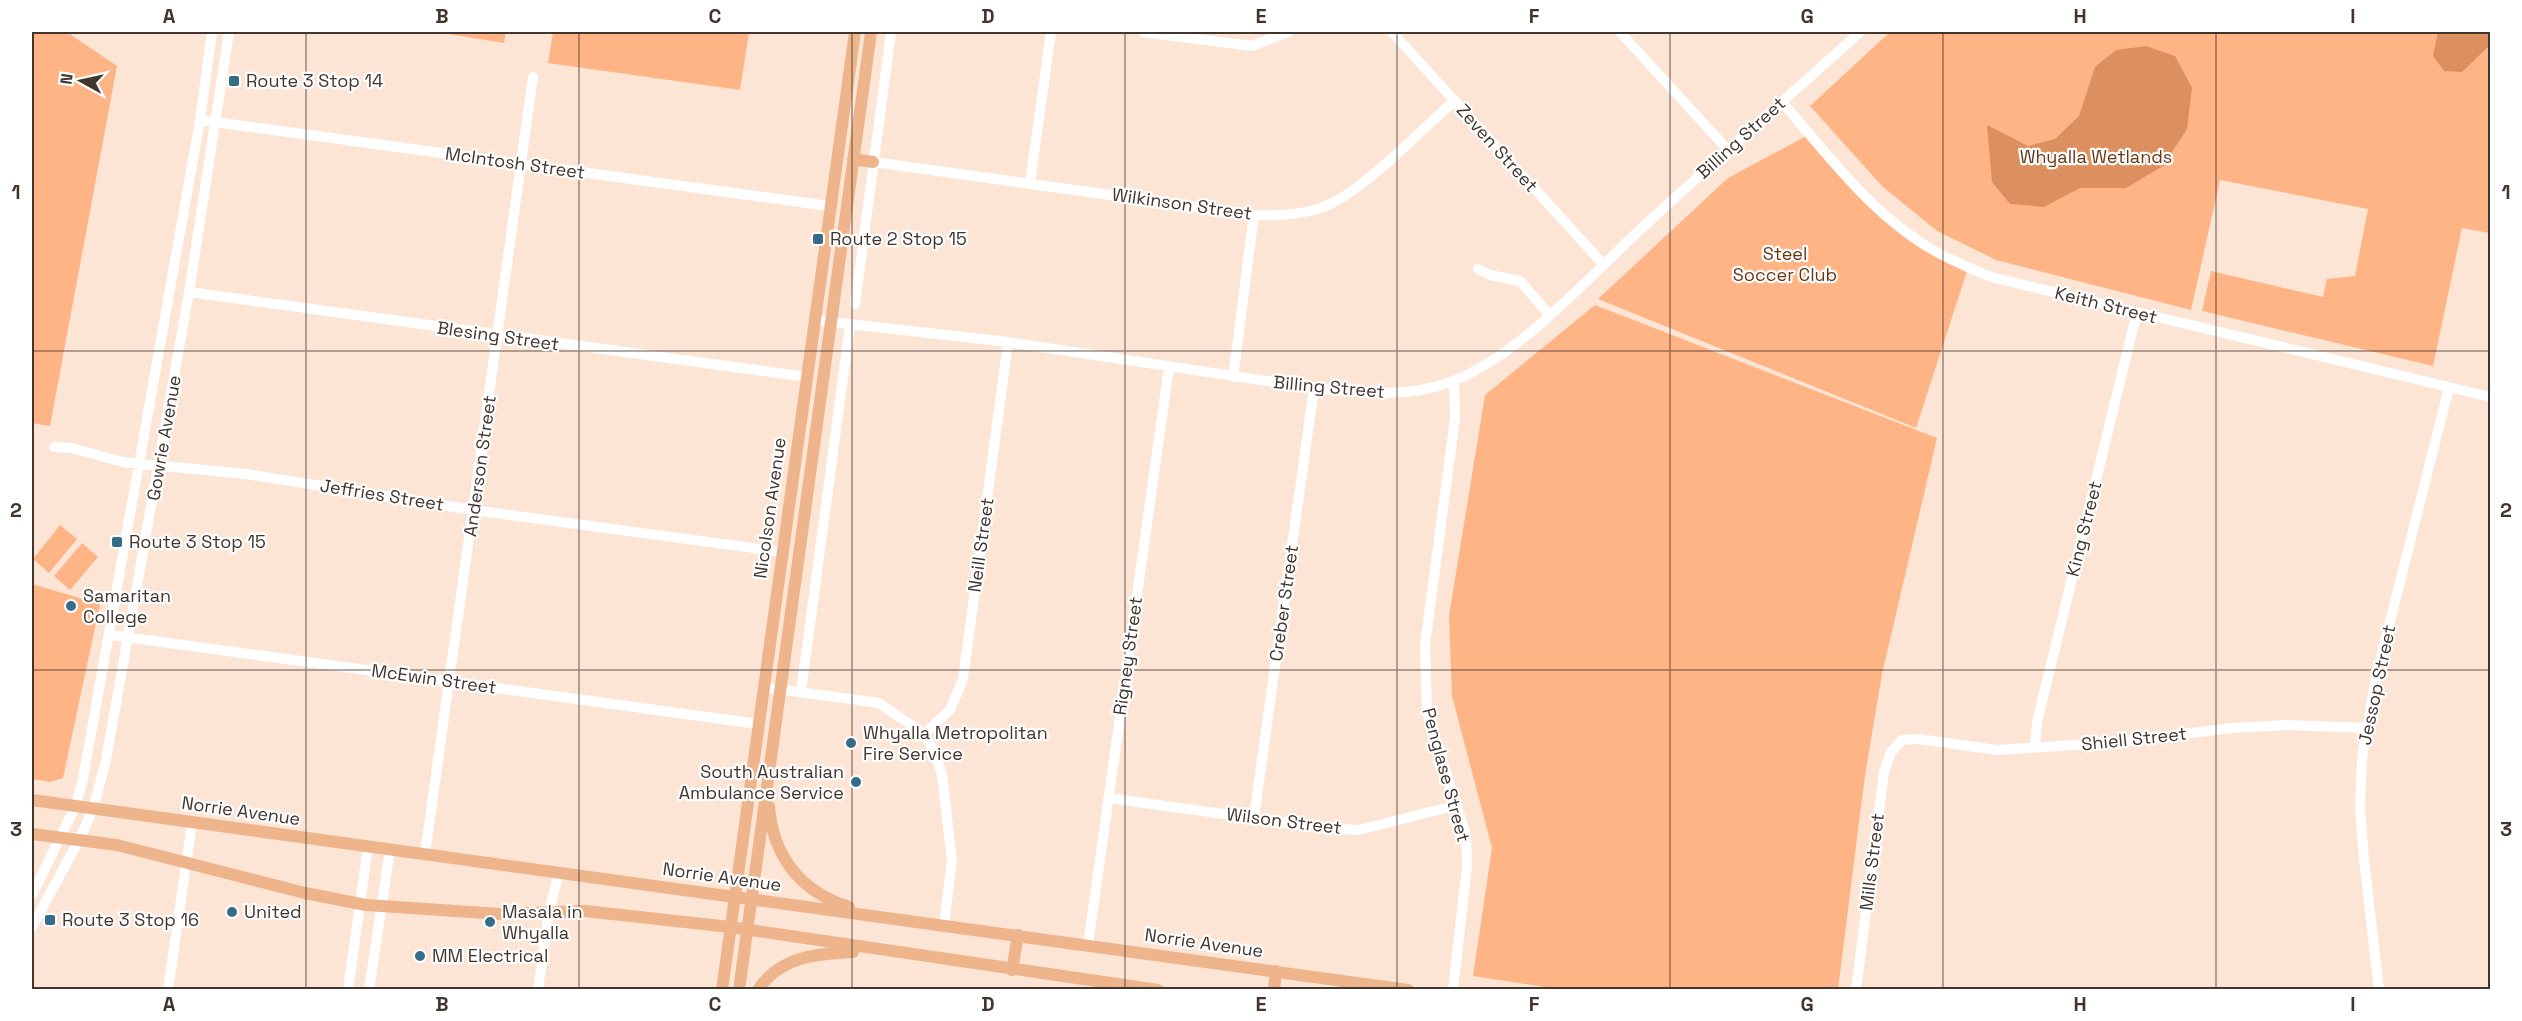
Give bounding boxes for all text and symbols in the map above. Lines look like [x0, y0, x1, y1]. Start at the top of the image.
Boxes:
text: A [163, 3, 176, 29]
text: B [435, 3, 449, 29]
text: C [709, 3, 722, 29]
text: D [981, 3, 995, 29]
text: E [1255, 3, 1267, 29]
text: F [1529, 3, 1540, 29]
text: G [1800, 3, 1814, 29]
text: H [2073, 3, 2087, 29]
text: I [2350, 3, 2356, 29]
north arrow [51, 51, 111, 111]
place label: Route 3 Stop 14 [246, 69, 383, 92]
text: N [55, 72, 78, 86]
marker: Route 3 Stop 14 [227, 74, 241, 88]
street label: Billing Street [1691, 92, 1790, 184]
street label: Zeven Street [1452, 99, 1543, 197]
street label: McIntosh Street [444, 141, 586, 184]
park label: Whyalla Wetlands [2020, 145, 2172, 168]
text: 1 [11, 179, 21, 205]
text: 1 [2501, 179, 2511, 205]
street label: Wilkinson Street [1111, 182, 1253, 225]
place label: Route 2 Stop 15 [830, 227, 967, 250]
marker: Route 2 Stop 15 [811, 232, 825, 246]
park label: Steel Soccer Club [1733, 242, 1837, 286]
street label: Keith Street [2053, 281, 2160, 328]
street label: Blesing Street [436, 316, 561, 355]
street label: Billing Street [1272, 370, 1386, 403]
street label: Gowrie Avenue [141, 373, 186, 502]
street label: Anderson Street [458, 394, 501, 538]
street label: Nicolson Avenue [748, 436, 791, 580]
street label: Jeffries Street [318, 473, 446, 516]
street label: King Street [2061, 479, 2106, 579]
street label: Neill Street [962, 496, 999, 594]
text: 2 [10, 497, 22, 523]
text: 2 [2500, 497, 2512, 523]
place label: Route 3 Stop 15 [129, 530, 266, 553]
marker: Route 3 Stop 15 [110, 535, 124, 549]
street label: Creber Street [1264, 543, 1303, 663]
place label: Samaritan College [83, 584, 171, 628]
street label: Rigney Street [1108, 595, 1147, 717]
marker: Samaritan College [64, 599, 78, 613]
street label: Jessop Street [2353, 623, 2400, 747]
street label: McEwin Street [370, 658, 498, 699]
street label: Penglase Street [1417, 705, 1475, 845]
place label: Whyalla Metropolitan Fire Service [863, 721, 1048, 765]
street label: Shiell Street [2080, 722, 2188, 755]
marker: Whyalla Metropolitan Fire Service [844, 736, 858, 750]
place label: South Australian Ambulance Service [679, 760, 844, 804]
marker: South Australian Ambulance Service [849, 775, 863, 789]
street label: Norrie Avenue [180, 791, 302, 830]
street label: Wilson Street [1225, 802, 1343, 839]
street label: Mills Street [1854, 812, 1889, 912]
text: 3 [10, 816, 22, 842]
text: 3 [2500, 816, 2512, 842]
street label: Norrie Avenue [661, 857, 783, 896]
place label: United [244, 900, 302, 923]
place label: Masala in Whyalla [502, 900, 582, 944]
marker: United [225, 905, 239, 919]
place label: Route 3 Stop 16 [62, 908, 199, 931]
marker: Route 3 Stop 16 [43, 913, 57, 927]
marker: Masala in Whyalla [483, 915, 497, 929]
street label: Norrie Avenue [1143, 923, 1265, 962]
place label: MM Electrical [432, 944, 548, 967]
marker: MM Electrical [413, 949, 427, 963]
text: A [163, 991, 176, 1017]
text: B [435, 991, 449, 1017]
text: C [709, 991, 722, 1017]
text: D [981, 991, 995, 1017]
text: E [1255, 991, 1267, 1017]
text: F [1529, 991, 1540, 1017]
text: G [1800, 991, 1814, 1017]
text: H [2073, 991, 2087, 1017]
text: I [2350, 991, 2356, 1017]

